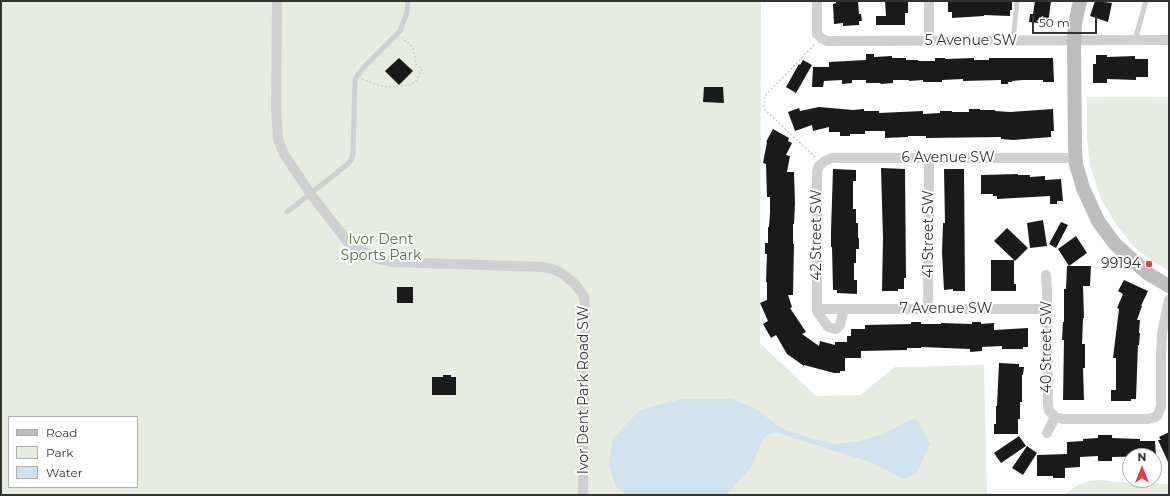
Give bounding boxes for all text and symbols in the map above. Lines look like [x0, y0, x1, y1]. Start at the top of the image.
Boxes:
scale bar [1034, 8, 1099, 34]
text: 50 m [1039, 15, 1070, 30]
street label: 5 Avenue SW [925, 33, 1017, 49]
street label: 6 Avenue SW [902, 150, 994, 166]
street label: 42 Street SW [809, 189, 825, 281]
street label: 41 Street SW [921, 190, 937, 278]
park label: Ivor Dent Sports Park [341, 232, 421, 264]
place label: 99194 [1101, 256, 1141, 272]
marker: 99194 [1144, 259, 1154, 269]
street label: 7 Avenue SW [900, 301, 992, 317]
street label: 40 Street SW [1039, 301, 1055, 393]
street label: Ivor Dent Park Road SW [576, 306, 592, 474]
legend [8, 416, 138, 488]
text: Road [46, 425, 77, 440]
text: Park [46, 445, 73, 460]
north arrow [1122, 448, 1162, 488]
text: N [1138, 450, 1146, 464]
text: Water [46, 465, 82, 480]

